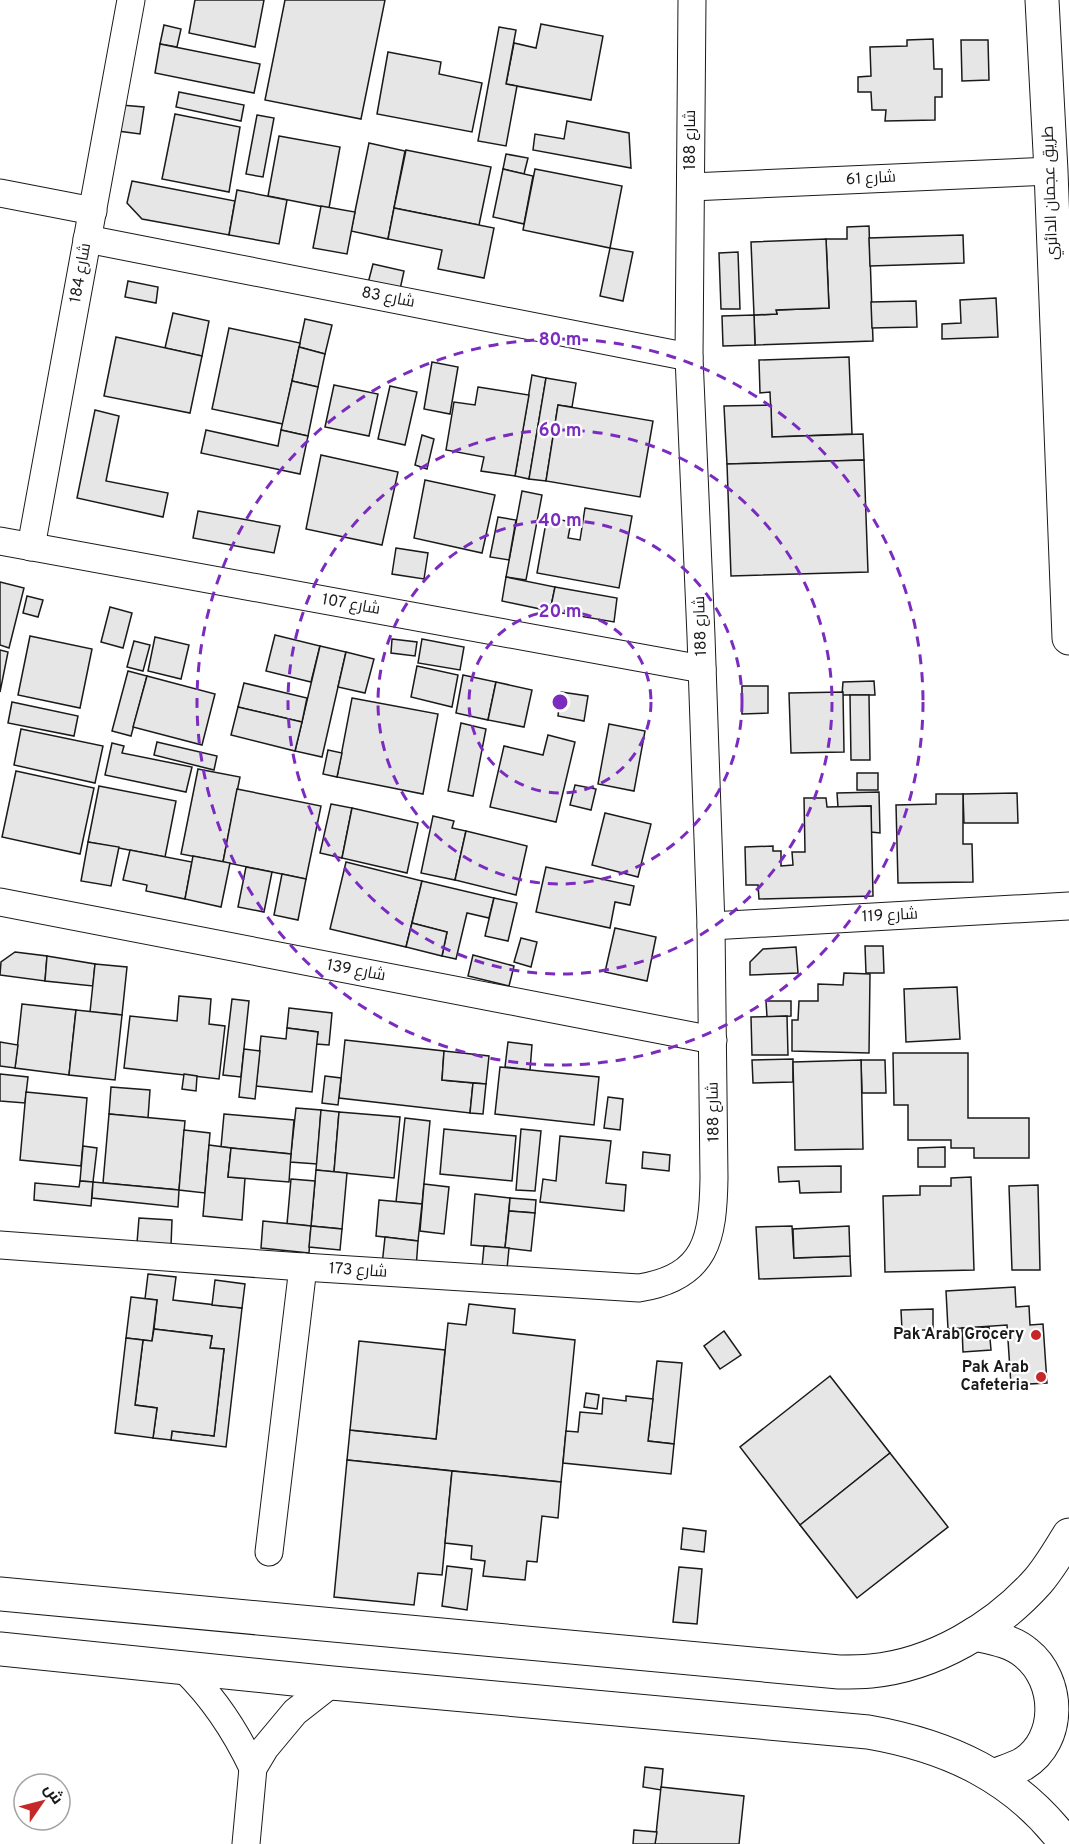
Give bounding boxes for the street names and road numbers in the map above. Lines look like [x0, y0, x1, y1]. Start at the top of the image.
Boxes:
street label: شارع 188 [681, 110, 701, 170]
street label: طريق عجمان الدائري [1039, 125, 1065, 260]
street label: شارع 61 [845, 168, 897, 190]
street label: شارع 184 [66, 241, 96, 305]
street label: شارع 83 [359, 283, 417, 313]
street label: شارع 107 [320, 590, 382, 620]
street label: شارع 188 [690, 596, 712, 656]
street label: شارع 119 [861, 905, 919, 927]
street label: شارع 139 [325, 955, 387, 987]
street label: شارع 188 [703, 1082, 725, 1142]
street label: شارع 173 [328, 1259, 388, 1283]

